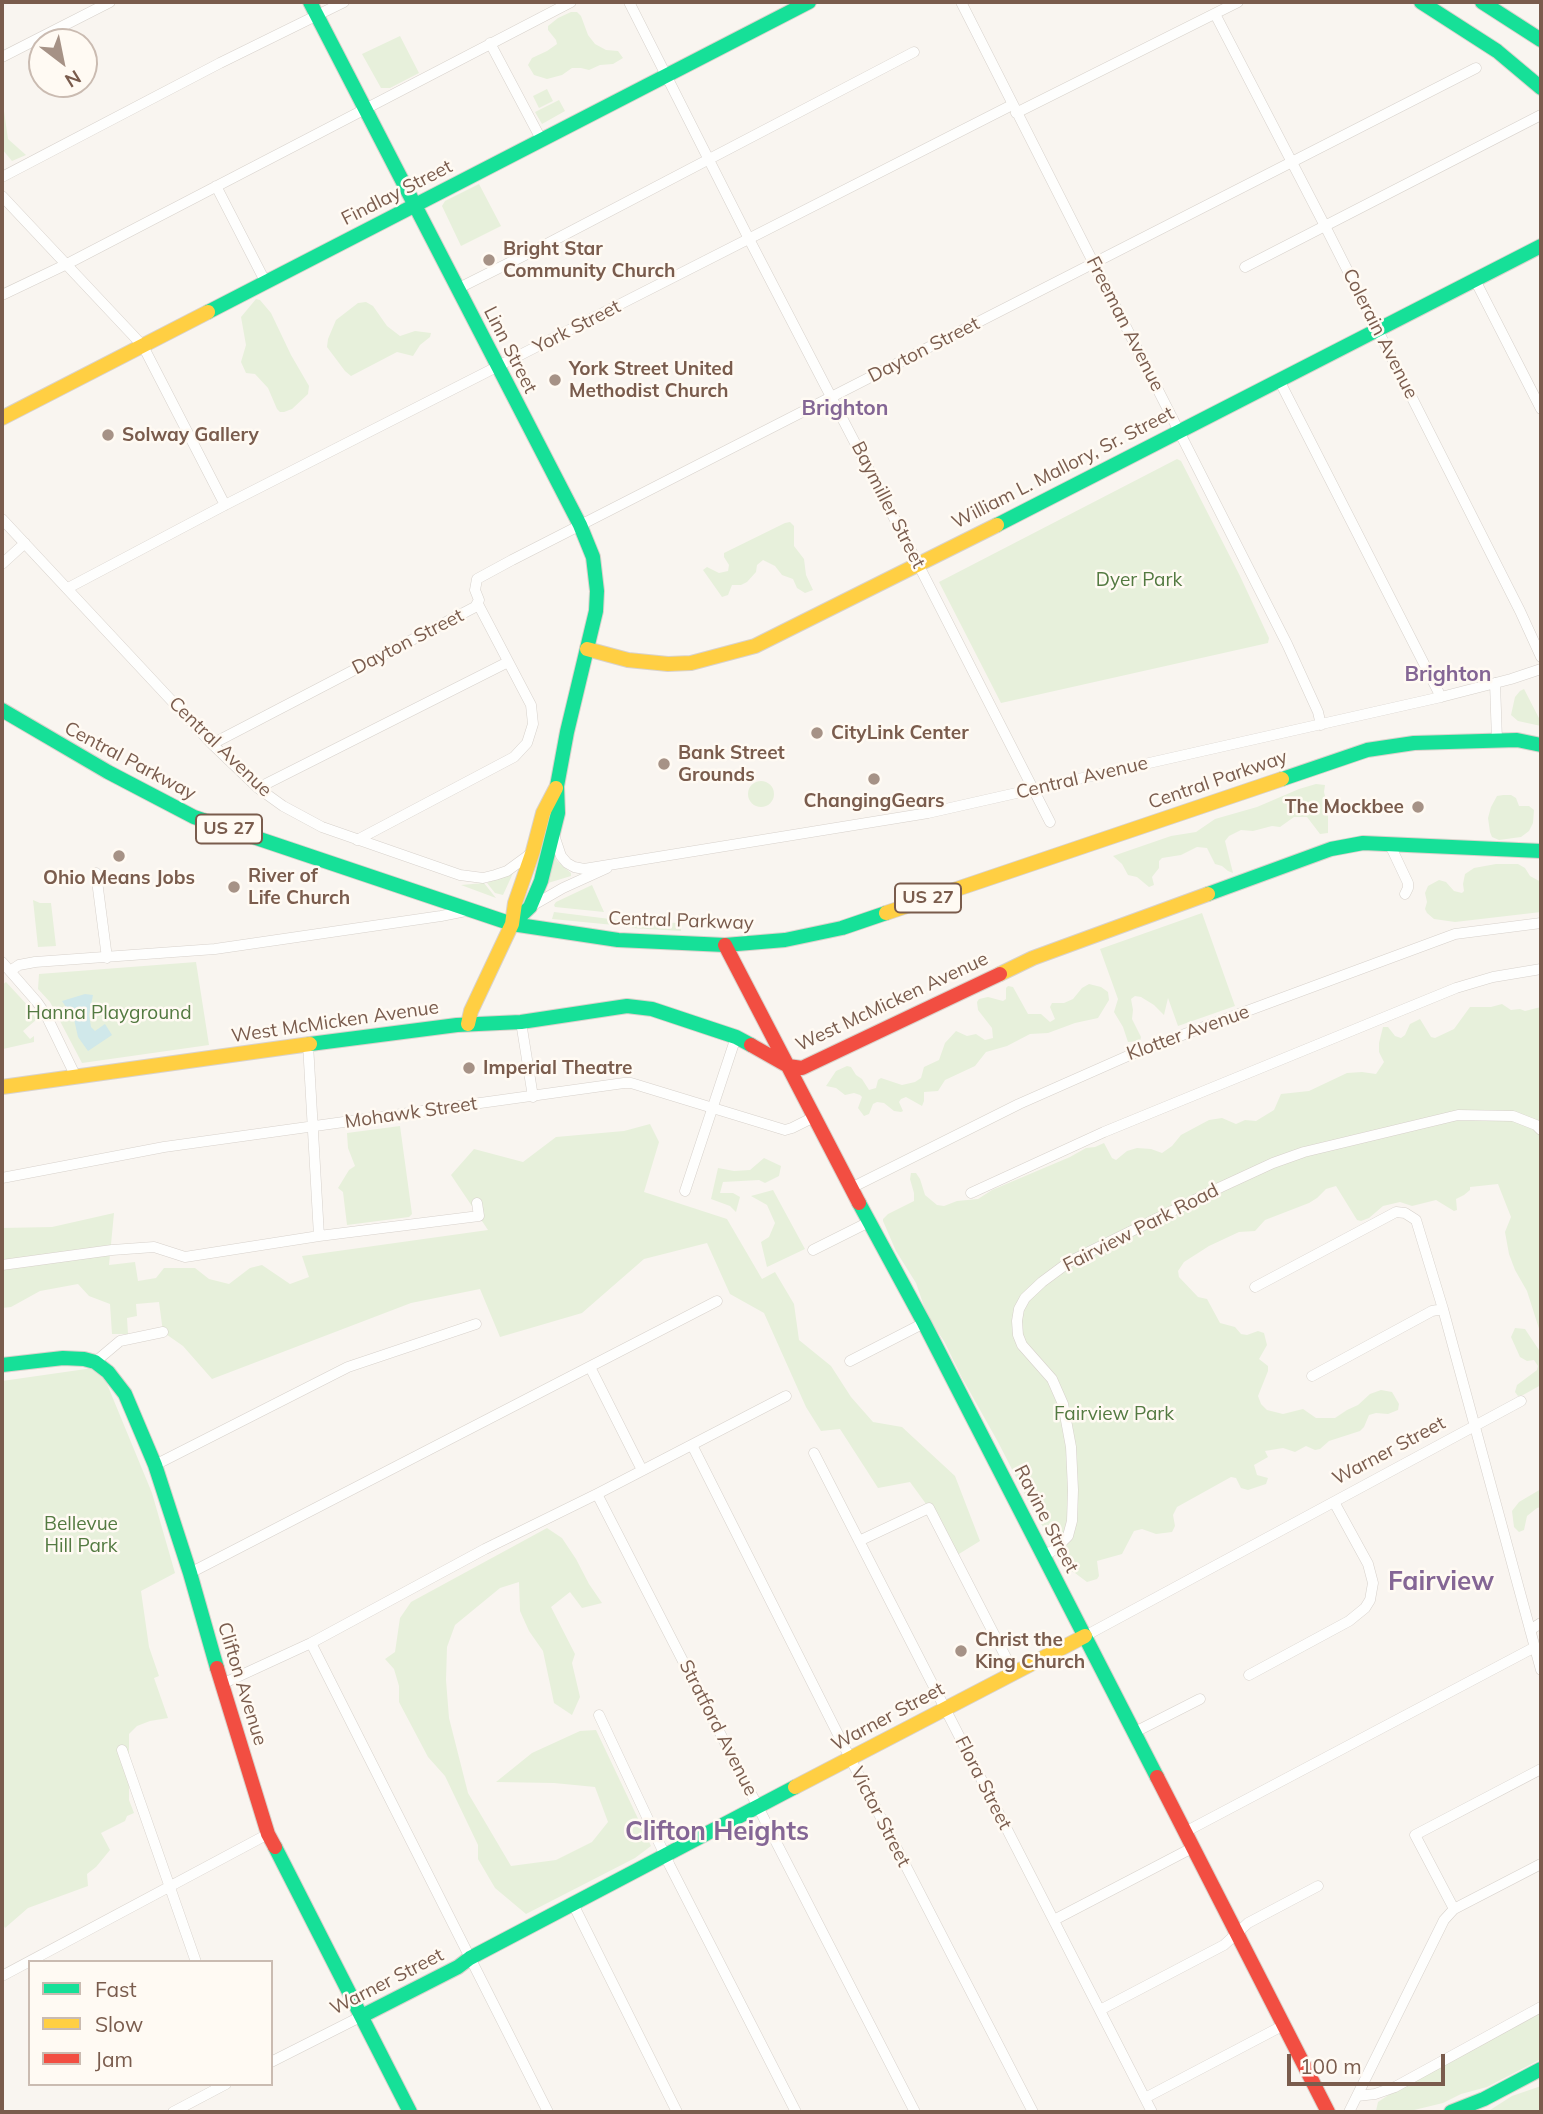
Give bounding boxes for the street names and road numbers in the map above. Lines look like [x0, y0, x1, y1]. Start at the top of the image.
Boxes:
street label: Findlay Street [338, 155, 456, 231]
street label: Freeman Avenue [1081, 253, 1169, 395]
street label: Colerain Avenue [1337, 265, 1423, 403]
street label: York Street [529, 295, 625, 359]
street label: Linn Street [478, 303, 542, 397]
street label: Dayton Street [865, 312, 983, 388]
street label: William L. Mallory, Sr. Street [948, 402, 1178, 534]
street label: Baymiller Street [846, 438, 930, 572]
street label: Dayton Street [349, 604, 467, 680]
street label: Central Avenue [164, 692, 276, 802]
street label: Central Parkway [60, 717, 200, 805]
street label: Central Parkway [1145, 746, 1291, 814]
street label: Central Avenue [1014, 752, 1150, 804]
road number: US 27 [196, 814, 262, 844]
road number: US 27 [895, 884, 961, 912]
street label: Central Parkway [608, 907, 754, 935]
street label: West McMicken Avenue [792, 947, 992, 1057]
street label: West McMicken Avenue [230, 996, 440, 1048]
street label: Klotter Avenue [1124, 1000, 1252, 1066]
street label: Mohawk Street [343, 1092, 479, 1134]
street label: Fairview Park Road [1059, 1179, 1223, 1277]
street label: Warner Street [1329, 1412, 1449, 1490]
street label: Ravine Street [1009, 1461, 1083, 1577]
street label: Clifton Avenue [212, 1620, 272, 1748]
street label: Stratford Avenue [674, 1656, 762, 1800]
street label: Warner Street [828, 1678, 948, 1756]
street label: Flora Street [950, 1732, 1016, 1834]
street label: Victor Street [845, 1763, 915, 1871]
street label: Warner Street [326, 1944, 448, 2020]

